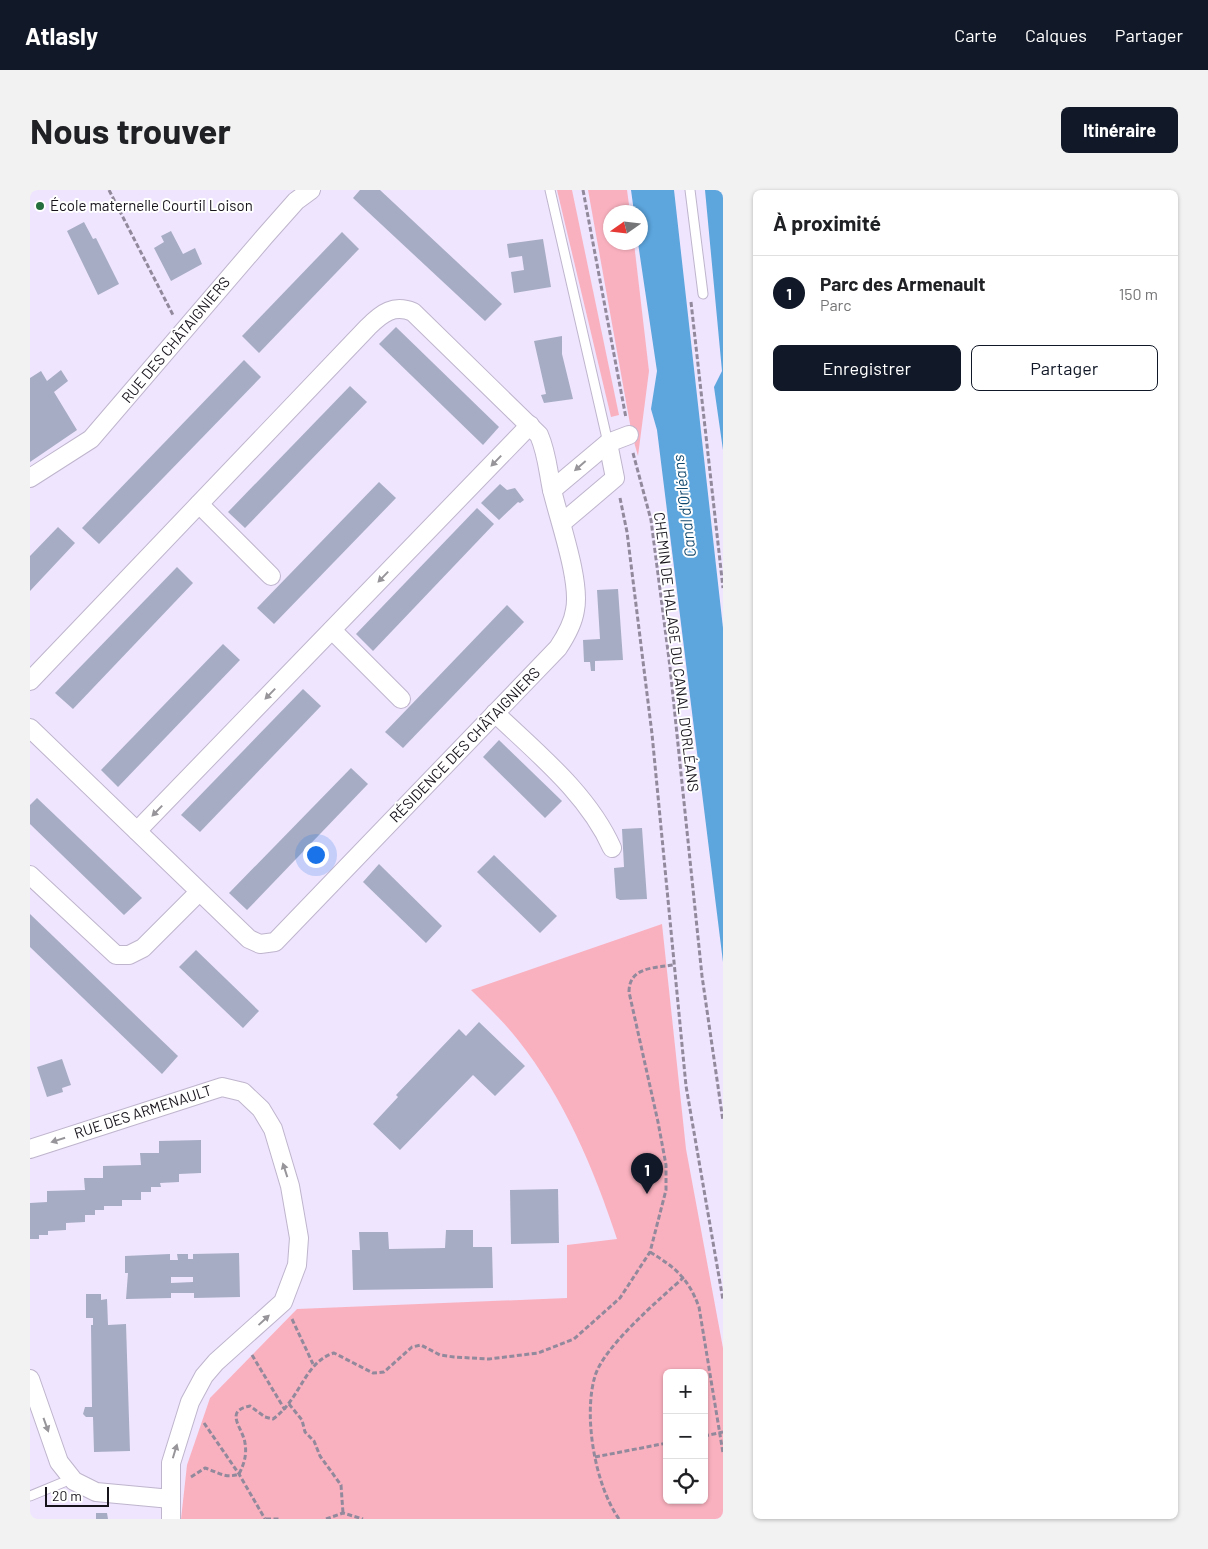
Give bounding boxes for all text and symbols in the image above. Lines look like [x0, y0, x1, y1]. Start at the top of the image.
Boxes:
text: Atlasly [25, 21, 98, 50]
text: Carte [954, 24, 997, 46]
text: Calques [1025, 24, 1087, 46]
text: Partager [1115, 24, 1183, 46]
button: Itinéraire [1061, 107, 1178, 153]
text: Nous trouver [30, 109, 231, 151]
place label: École maternelle Courtil Loison [50, 196, 253, 214]
marker: École maternelle Courtil Loison [34, 200, 46, 212]
north arrow [603, 205, 648, 250]
text: À proximité [773, 210, 881, 235]
text: Parc des Armenault [820, 272, 985, 295]
street label: RUE DES CHÂTAIGNIERS [117, 273, 233, 406]
text: 1 [786, 284, 792, 303]
text: 150 m [1119, 284, 1158, 303]
text: Parc [820, 295, 852, 314]
button: Enregistrer [773, 345, 961, 391]
button: Partager [971, 345, 1158, 391]
water label: Canal d'Orléans [668, 453, 699, 558]
one-way arrow [490, 454, 502, 466]
one-way arrow [573, 461, 586, 472]
street label: CHEMIN DE HALAGE DU CANAL D'ORLÉANS [651, 511, 703, 793]
one-way arrow [377, 571, 389, 583]
street label: RÉSIDENCE DES CHÂTAIGNIERS [385, 663, 543, 826]
one-way arrow [264, 688, 276, 700]
one-way arrow [151, 805, 163, 817]
your location [303, 842, 329, 868]
street label: RUE DES ARMENAULT [72, 1080, 214, 1142]
one-way arrow [50, 1136, 65, 1144]
pin: 1 [631, 1153, 663, 1194]
one-way arrow [281, 1162, 289, 1177]
one-way arrow [257, 1314, 269, 1326]
map controls [663, 1369, 708, 1504]
button: + [663, 1369, 708, 1414]
button: − [663, 1414, 708, 1459]
one-way arrow [42, 1418, 50, 1433]
one-way arrow [171, 1443, 179, 1458]
button: locate [663, 1459, 708, 1504]
scale bar [45, 1484, 109, 1507]
text: 20 m [52, 1487, 82, 1504]

